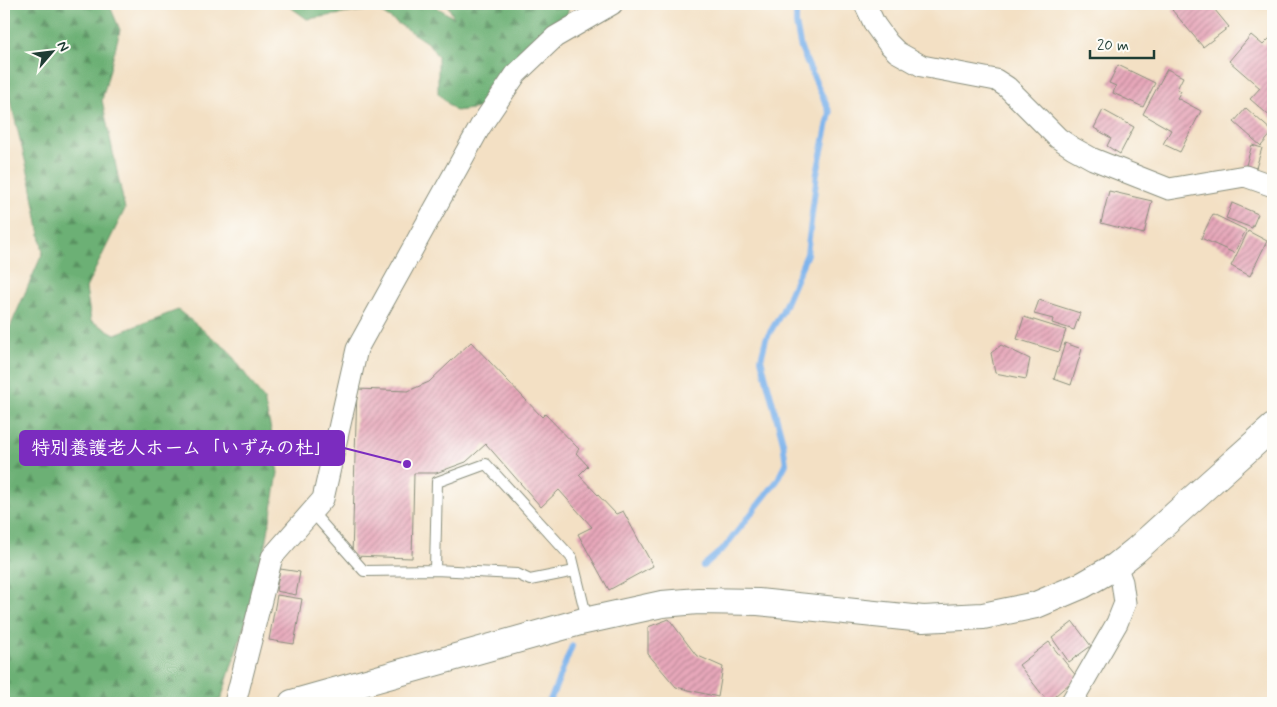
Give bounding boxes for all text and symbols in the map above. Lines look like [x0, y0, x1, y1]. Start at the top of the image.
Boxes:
north arrow [28, 28, 78, 78]
scale bar [1090, 28, 1153, 60]
text: 20 m [1097, 36, 1129, 56]
text: N [52, 38, 73, 55]
callout: 特別養護老人ホーム「いずみの杜」 [20, 431, 344, 465]
text: 特別養護老人ホーム「いずみの杜」 [31, 436, 333, 461]

